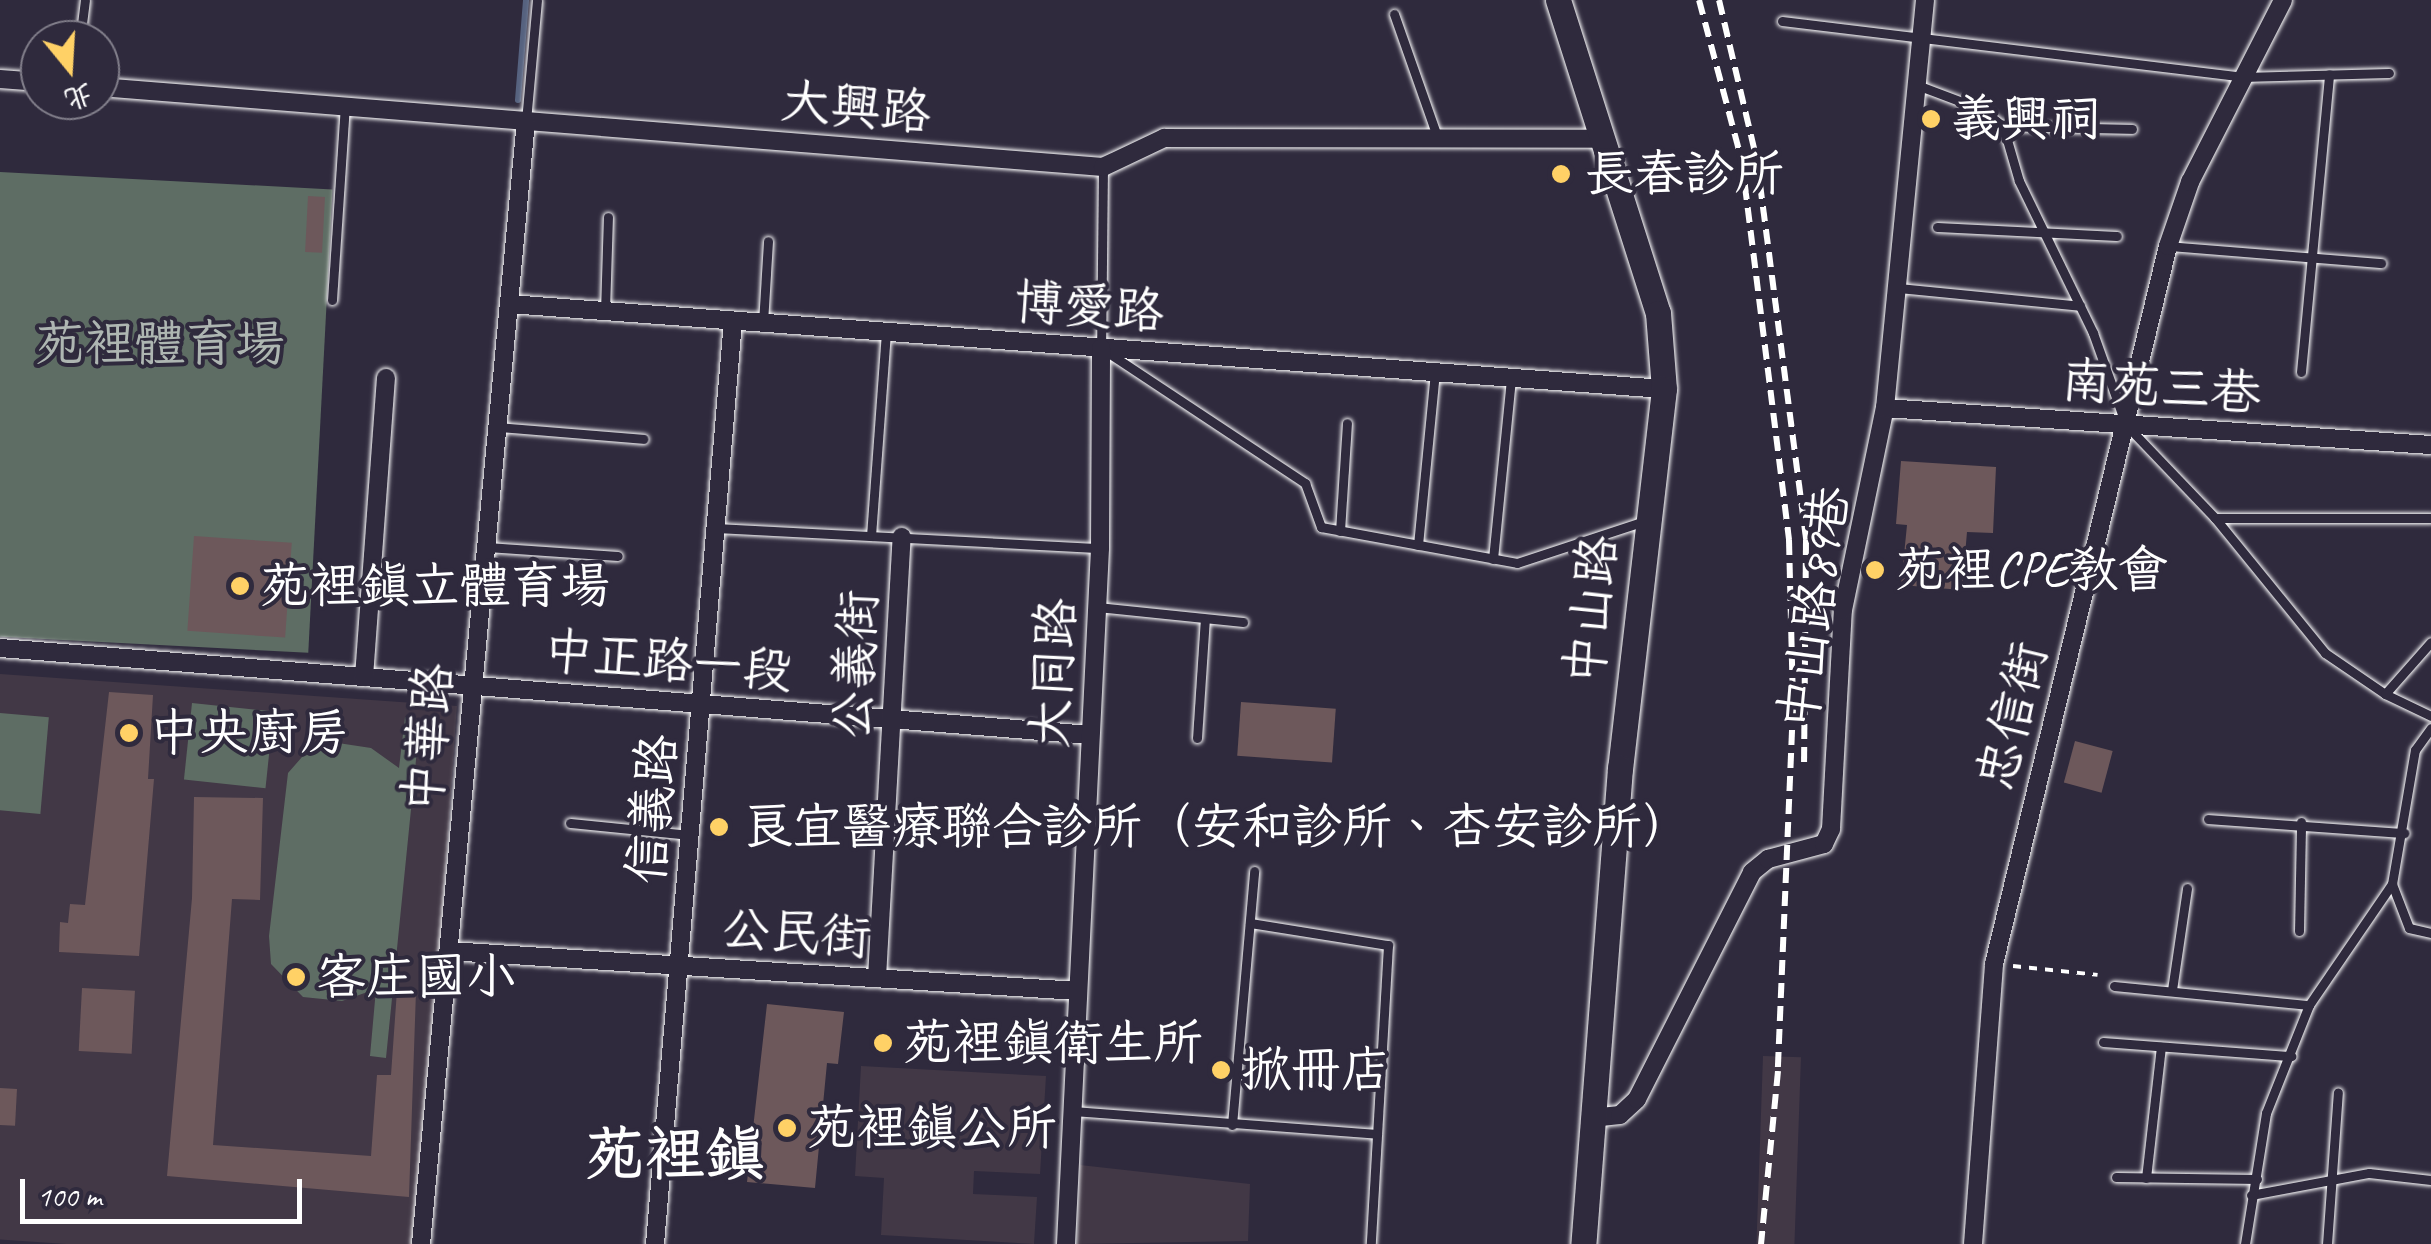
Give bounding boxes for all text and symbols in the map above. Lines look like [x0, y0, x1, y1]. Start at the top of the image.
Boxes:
north arrow [20, 20, 120, 120]
street label: 大興路 [779, 71, 933, 143]
text: 北 [60, 76, 98, 118]
place label: 義興祠 [1951, 89, 2101, 149]
marker: 義興祠 [1920, 108, 1942, 130]
place label: 長春診所 [1584, 144, 1784, 204]
marker: 長春診所 [1548, 161, 1574, 187]
street label: 博愛路 [1012, 272, 1166, 342]
park label: 苑裡體育場 [35, 314, 285, 374]
street label: 南苑三巷 [2059, 350, 2263, 424]
street label: 中山路89巷 [1767, 483, 1861, 733]
street label: 中山路 [1553, 532, 1629, 688]
place label: 苑裡CPE教會 [1895, 540, 2168, 600]
place label: 苑裡鎮立體育場 [260, 556, 610, 616]
marker: 苑裡CPE教會 [1864, 559, 1886, 581]
marker: 苑裡鎮立體育場 [229, 575, 251, 597]
street label: 公義街 [821, 589, 889, 741]
street label: 大同路 [1019, 597, 1087, 749]
street label: 中正路一段 [541, 620, 795, 702]
street label: 忠信街 [1965, 636, 2059, 796]
street label: 中華路 [392, 661, 464, 815]
place label: 中央廚房 [149, 703, 349, 763]
marker: 中央廚房 [118, 722, 140, 744]
street label: 信義路 [616, 732, 688, 886]
place label: 良宜醫療聯合診所（安和診所、杏安診所） [742, 797, 1692, 857]
marker: 良宜醫療聯合診所（安和診所、杏安診所） [706, 814, 732, 840]
street label: 公民街 [719, 898, 873, 968]
place label: 客庄國小 [316, 947, 516, 1007]
marker: 客庄國小 [285, 966, 307, 988]
place label: 苑裡鎮衛生所 [903, 1013, 1203, 1073]
marker: 苑裡鎮衛生所 [872, 1032, 894, 1054]
place label: 掀冊店 [1241, 1040, 1391, 1100]
marker: 掀冊店 [1210, 1059, 1232, 1081]
place label: 苑裡鎮公所 [807, 1098, 1057, 1158]
marker: 苑裡鎮公所 [776, 1117, 798, 1139]
district label: 苑裡鎮 [585, 1118, 765, 1190]
scale bar [25, 1159, 308, 1221]
text: 100 m [37, 1177, 102, 1215]

